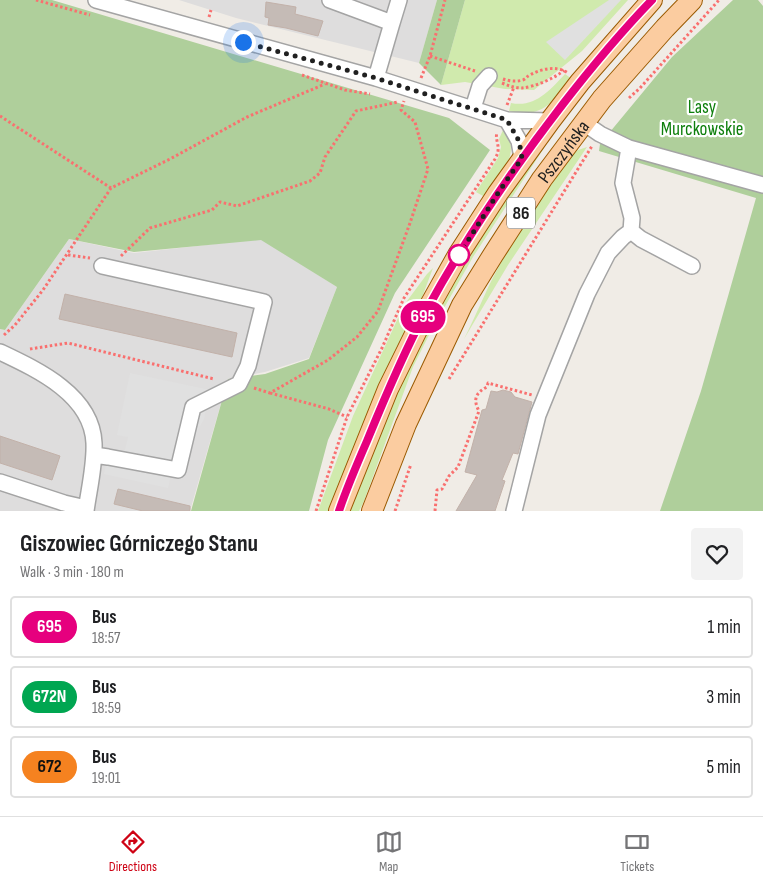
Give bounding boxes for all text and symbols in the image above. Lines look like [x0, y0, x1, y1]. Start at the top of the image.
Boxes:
your location [231, 30, 256, 55]
park label: Lasy Murckowskie [661, 96, 743, 141]
street label: Pszczyńska [533, 116, 595, 188]
road number: 86 [507, 198, 535, 228]
unlabelled marker [448, 244, 470, 266]
line badge: 695 [394, 301, 452, 333]
text: 695 [411, 306, 435, 327]
button: heart [691, 528, 743, 580]
text: Giszowiec Górniczego Stanu [20, 529, 258, 558]
text: Walk · 3 min · 180 m [20, 563, 124, 582]
text: Bus [92, 606, 117, 629]
text: 695 [37, 616, 62, 637]
text: 1 min [707, 616, 741, 639]
text: 18:57 [92, 629, 120, 648]
text: Bus [92, 676, 117, 699]
text: 672N [33, 686, 66, 707]
text: 3 min [706, 686, 741, 709]
text: 18:59 [92, 699, 121, 718]
text: Bus [92, 746, 117, 769]
text: 672 [37, 756, 62, 777]
text: 5 min [706, 756, 741, 779]
text: 19:01 [92, 769, 120, 788]
tab: Directions [109, 828, 157, 875]
tab: Map [375, 828, 403, 875]
tab: Tickets [620, 828, 654, 875]

